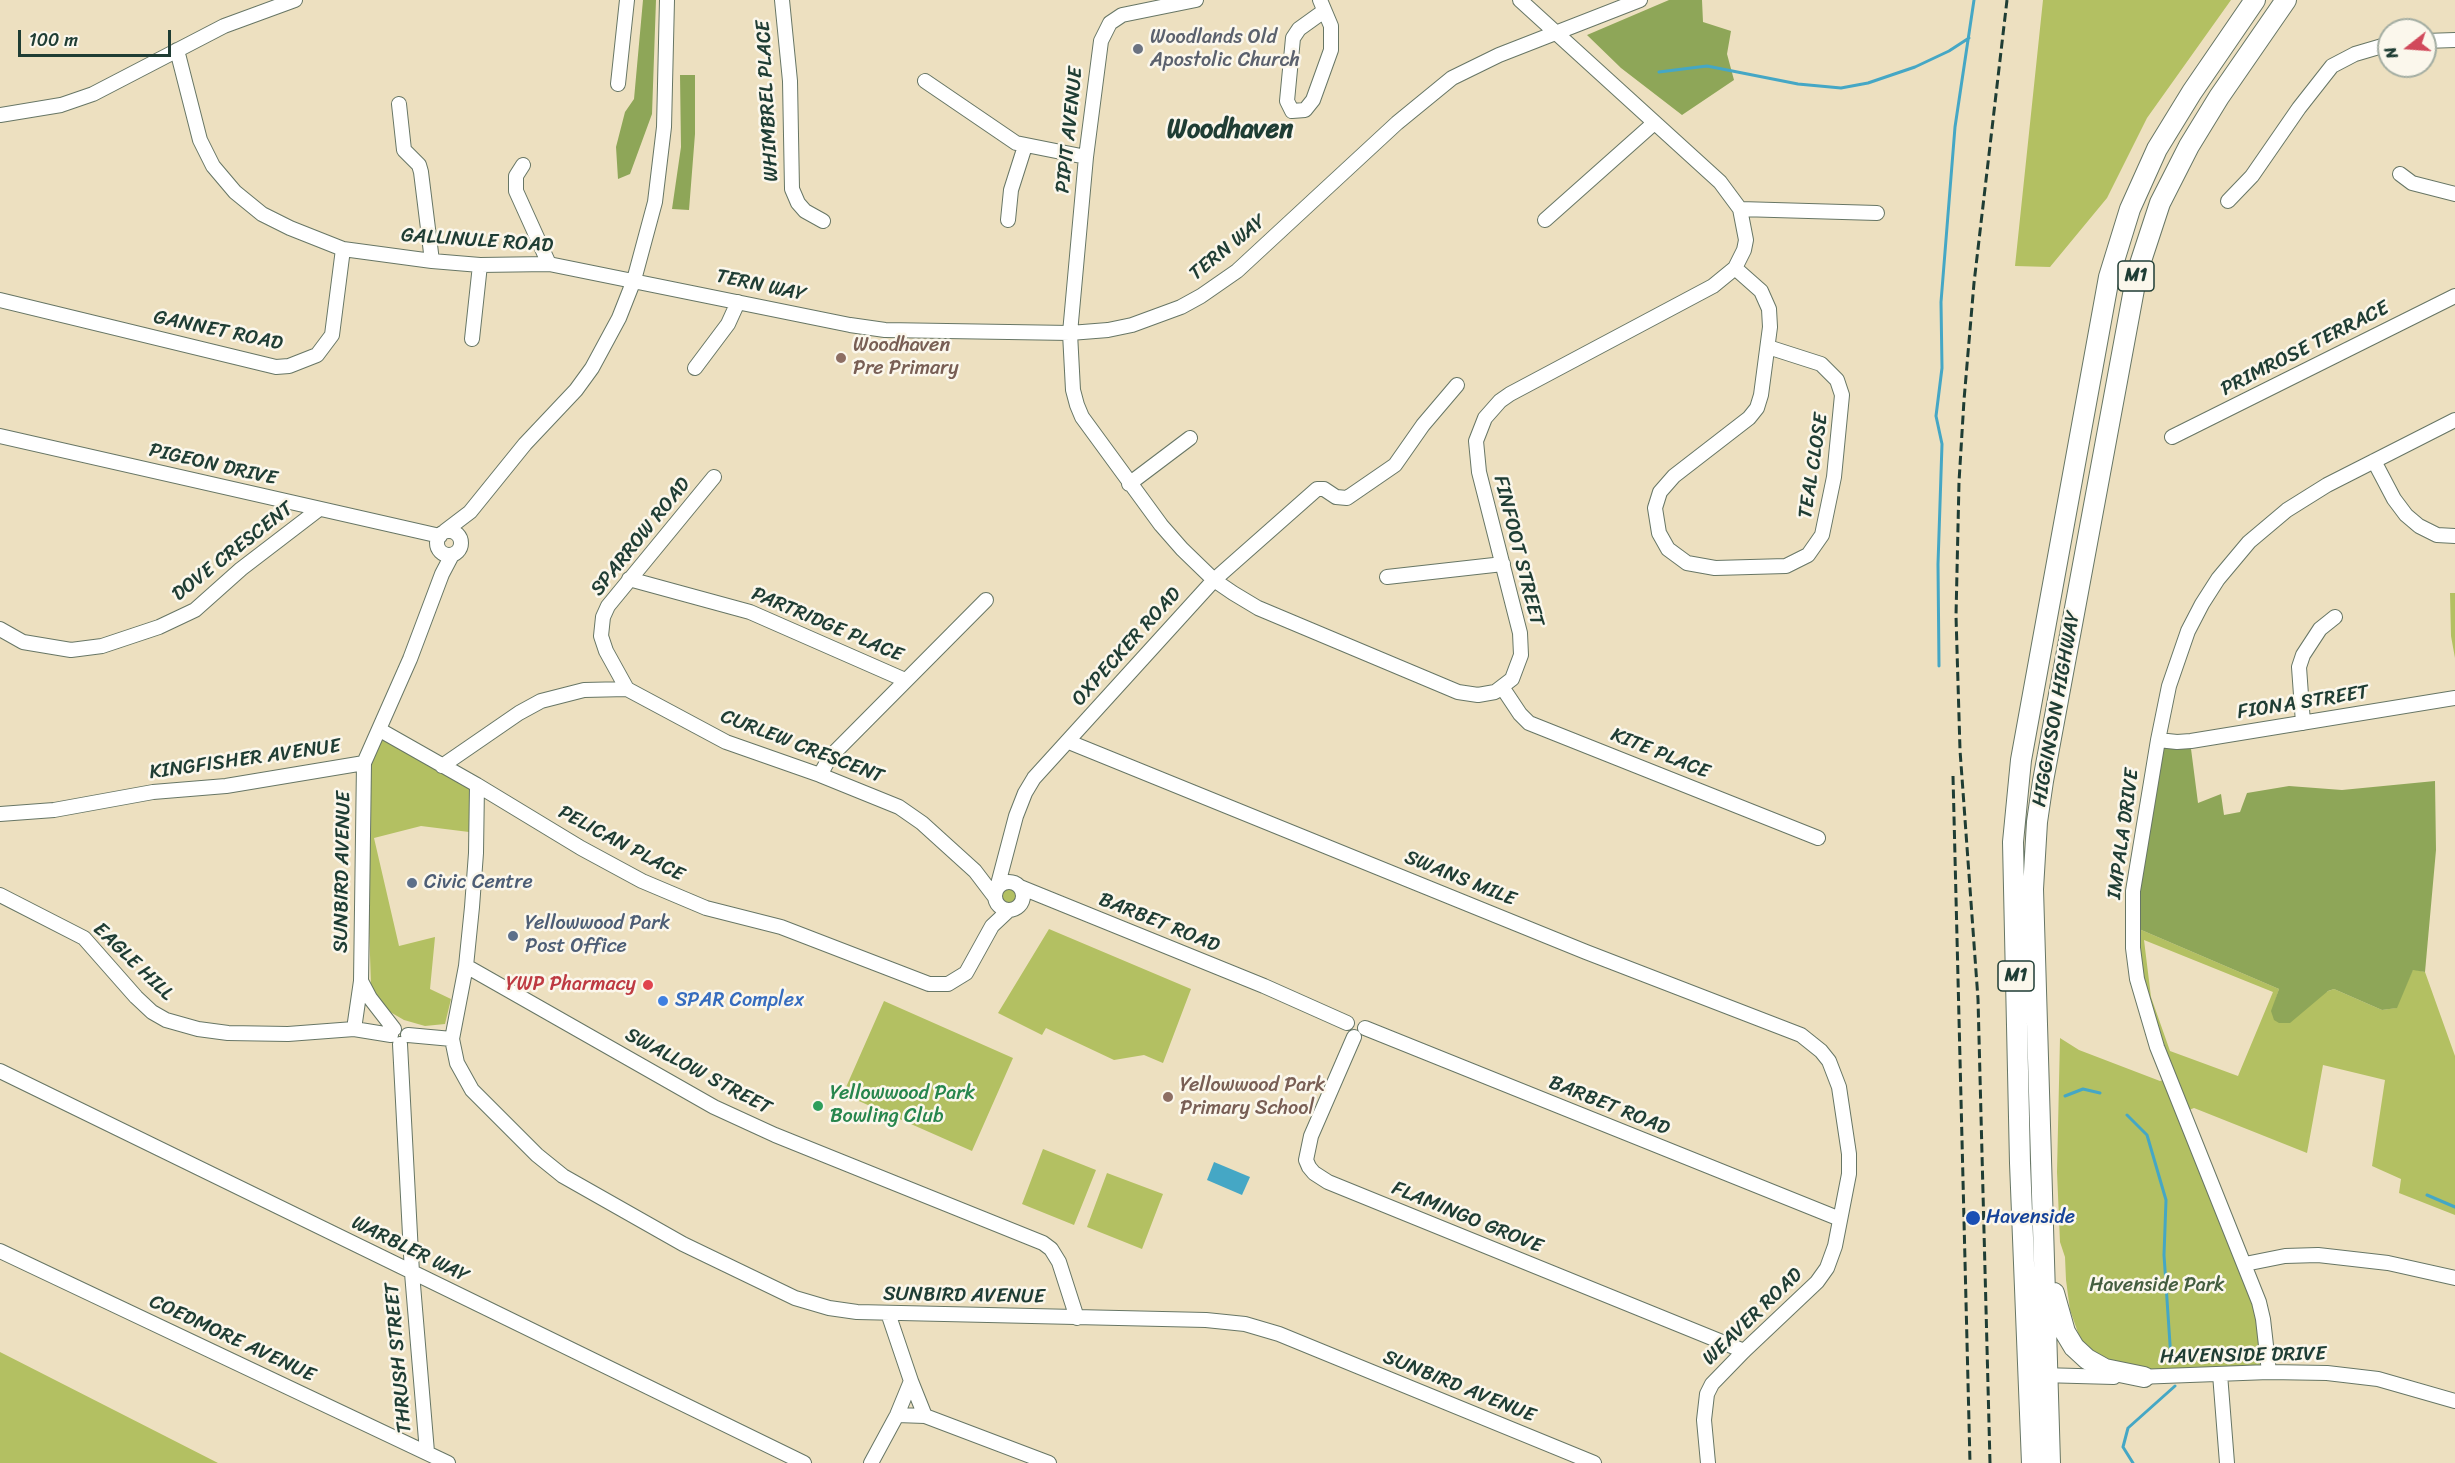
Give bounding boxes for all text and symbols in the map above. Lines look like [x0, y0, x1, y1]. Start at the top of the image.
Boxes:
scale bar [21, 18, 174, 56]
north arrow [2377, 18, 2437, 78]
street label: WHIMBREL PLACE [752, 20, 784, 182]
text: 100 m [29, 24, 78, 56]
place label: Woodlands Old Apostolic Church [1150, 26, 1300, 73]
marker: Woodlands Old Apostolic Church [1131, 42, 1145, 56]
text: N [2376, 43, 2407, 62]
street label: PIPIT AVENUE [1051, 66, 1089, 194]
district label: Woodhaven [1167, 114, 1293, 146]
street label: TERN WAY [1185, 210, 1271, 286]
street label: GALLINULE ROAD [400, 224, 554, 258]
road number: M1 [2118, 261, 2154, 291]
street label: TERN WAY [714, 265, 808, 307]
street label: PRIMROSE TERRACE [2217, 296, 2393, 402]
street label: GANNET ROAD [151, 306, 285, 356]
place label: Woodhaven Pre Primary [853, 334, 959, 381]
marker: Woodhaven Pre Primary [834, 351, 848, 365]
street label: TEAL CLOSE [1794, 412, 1834, 520]
street label: PIGEON DRIVE [147, 439, 279, 491]
street label: SPARROW ROAD [586, 473, 696, 601]
street label: FINFOOT STREET [1488, 473, 1548, 629]
street label: DOVE CRESCENT [168, 497, 298, 607]
street label: PARTRIDGE PLACE [748, 582, 906, 668]
street label: OXPECKER ROAD [1067, 583, 1187, 711]
street label: HIGGINSON HIGHWAY [2028, 609, 2086, 809]
street label: FIONA STREET [2236, 681, 2370, 725]
street label: CURLEW CRESCENT [717, 705, 887, 789]
street label: KITE PLACE [1607, 723, 1713, 785]
street label: KINGFISHER AVENUE [148, 735, 342, 785]
street label: IMPALA DRIVE [2103, 767, 2145, 901]
street label: SUNBIRD AVENUE [330, 791, 356, 953]
street label: PELICAN PLACE [554, 801, 688, 887]
street label: SWANS MILE [1401, 846, 1519, 912]
place label: Civic Centre [424, 871, 533, 895]
marker: Civic Centre [405, 876, 419, 890]
street label: BARBET ROAD [1095, 888, 1223, 958]
place label: Yellowwood Park Post Office [525, 912, 670, 959]
street label: EAGLE HILL [88, 918, 178, 1006]
marker: Yellowwood Park Post Office [506, 929, 520, 943]
road number: M1 [1998, 961, 2034, 991]
place label: YWP Pharmacy [506, 973, 636, 997]
marker: YWP Pharmacy [641, 978, 655, 992]
place label: SPAR Complex [675, 989, 804, 1013]
marker: SPAR Complex [656, 994, 670, 1008]
street label: SWALLOW STREET [621, 1023, 775, 1121]
street label: BARBET ROAD [1545, 1071, 1673, 1141]
place label: Yellowwood Park Primary School [1180, 1074, 1325, 1121]
place label: Yellowwood Park Bowling Club [830, 1082, 975, 1129]
marker: Yellowwood Park Primary School [1161, 1090, 1175, 1104]
marker: Yellowwood Park Bowling Club [811, 1099, 825, 1113]
street label: FLAMINGO GROVE [1388, 1177, 1546, 1259]
place label: Havenside [1986, 1206, 2075, 1230]
marker: Havenside [1964, 1209, 1982, 1227]
street label: WARBLER WAY [347, 1211, 473, 1289]
street label: WEAVER ROAD [1698, 1263, 1808, 1371]
park label: Havenside Park [2089, 1274, 2225, 1298]
street label: THRUSH STREET [380, 1282, 418, 1434]
street label: SUNBIRD AVENUE [883, 1283, 1045, 1309]
street label: COEDMORE AVENUE [145, 1290, 319, 1388]
street label: HAVENSIDE DRIVE [2160, 1343, 2326, 1369]
street label: SUNBIRD AVENUE [1379, 1346, 1539, 1428]

